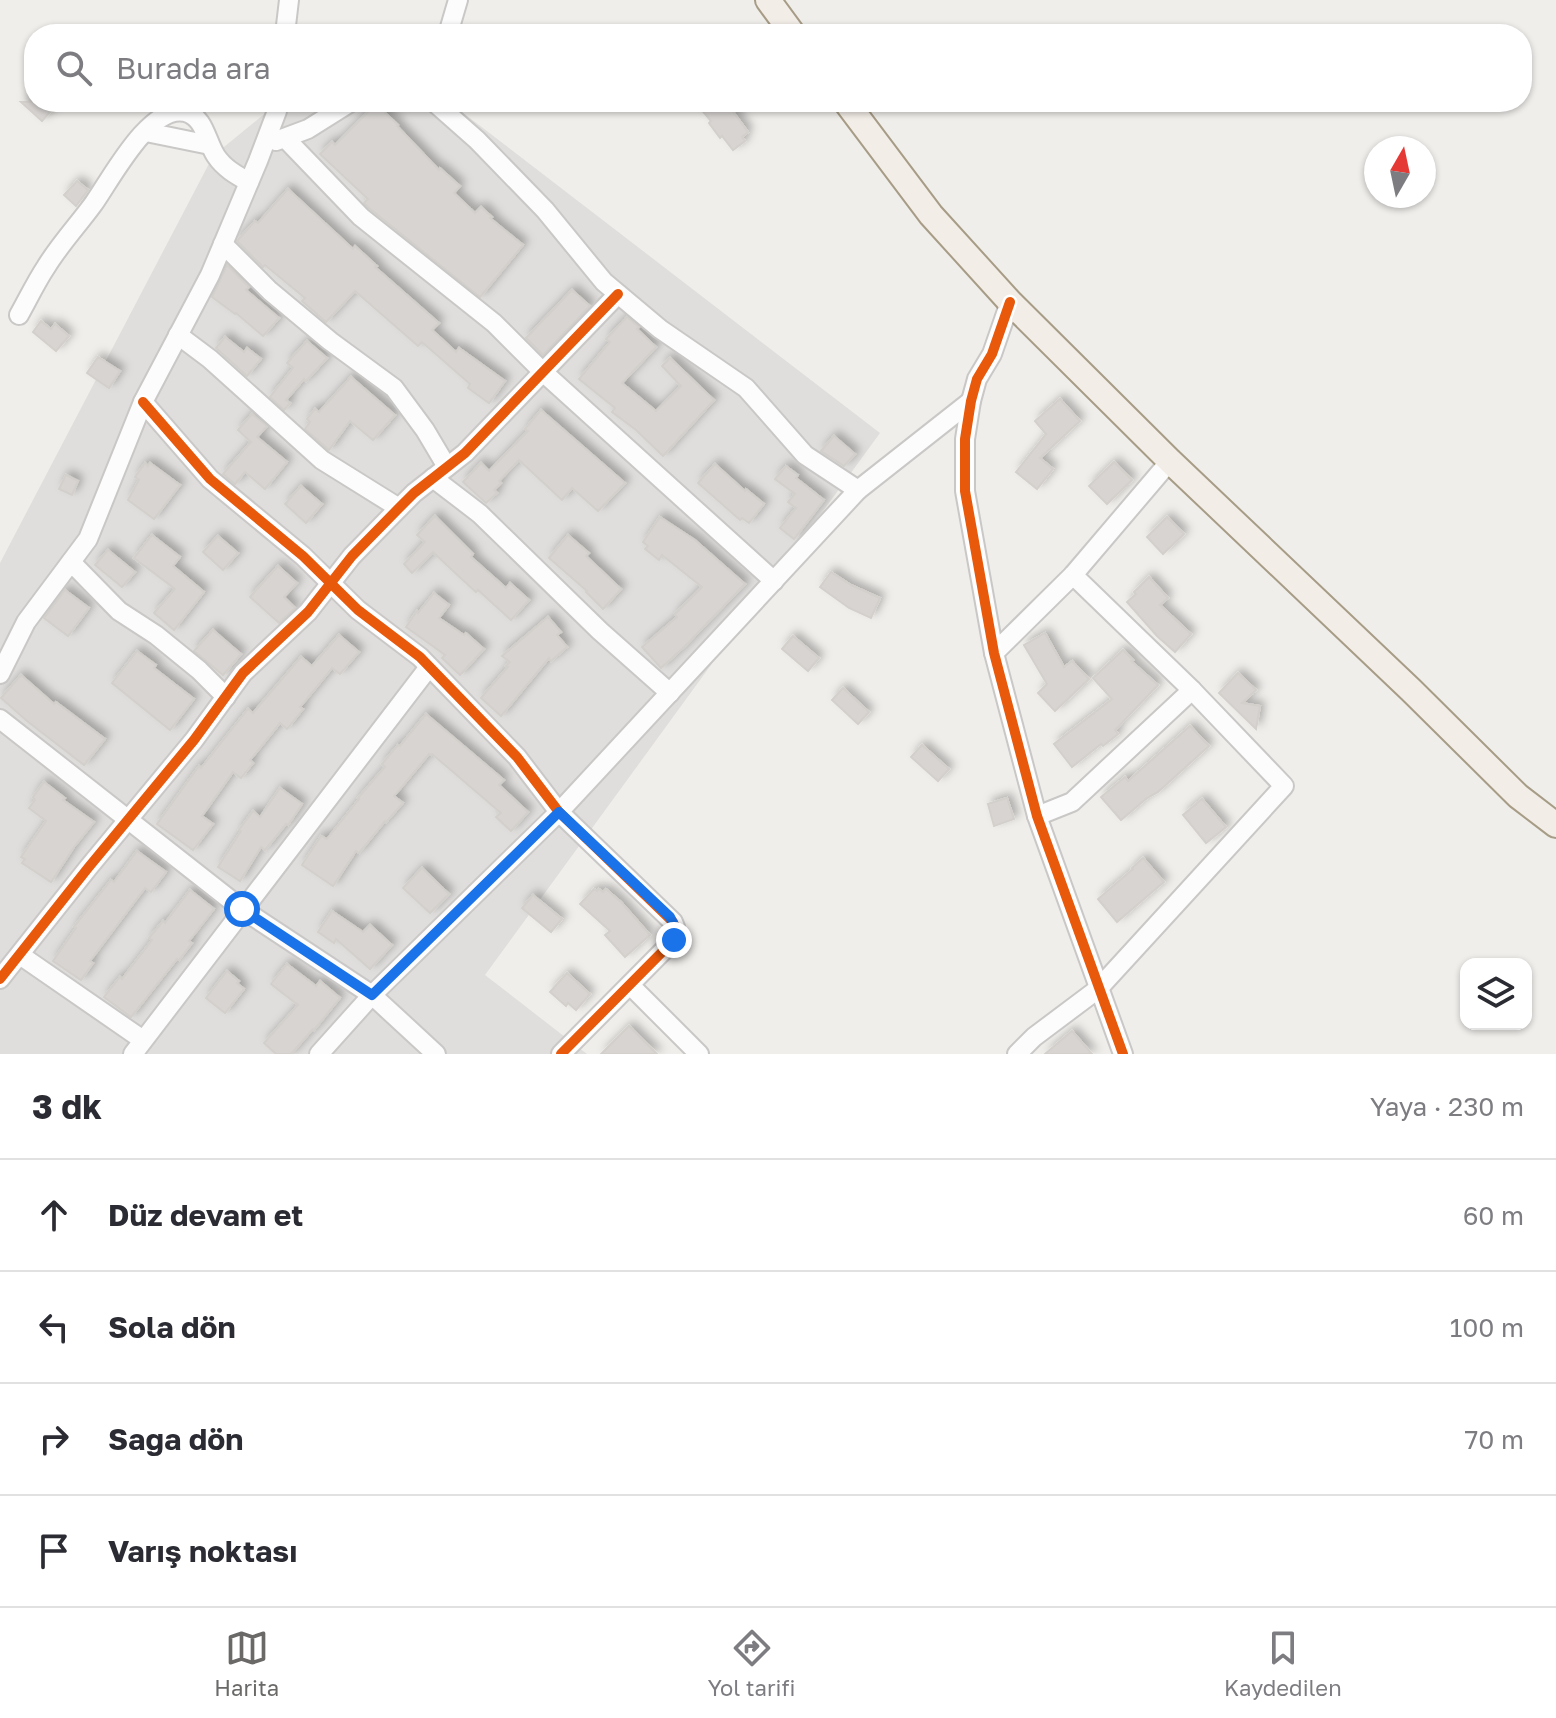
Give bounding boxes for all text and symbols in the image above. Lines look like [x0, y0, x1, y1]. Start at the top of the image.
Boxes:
search box [24, 24, 1532, 112]
icon: search [52, 46, 96, 90]
text: Burada ara [116, 50, 271, 86]
north arrow [1364, 136, 1436, 208]
route start [224, 891, 260, 927]
route end [656, 922, 692, 958]
map controls [1460, 958, 1532, 1030]
button: layers [1460, 958, 1532, 1030]
text: 3 dk [32, 1086, 102, 1126]
text: Yaya · 230 m [1370, 1091, 1524, 1122]
icon: ahead [32, 1193, 76, 1237]
text: Düz devam et [108, 1197, 303, 1233]
text: 60 m [1463, 1200, 1524, 1231]
icon: left [32, 1305, 76, 1349]
text: Sola dön [108, 1309, 236, 1345]
text: 100 m [1450, 1312, 1524, 1343]
icon: right [32, 1417, 76, 1461]
text: Sağa dön [108, 1421, 243, 1457]
text: 70 m [1465, 1424, 1524, 1455]
icon: arrive [32, 1529, 76, 1573]
text: Varış noktası [108, 1533, 297, 1569]
tab: Harita [214, 1626, 279, 1701]
tab: Yol tarifi [708, 1626, 795, 1701]
tab: Kaydedilen [1224, 1626, 1342, 1701]

